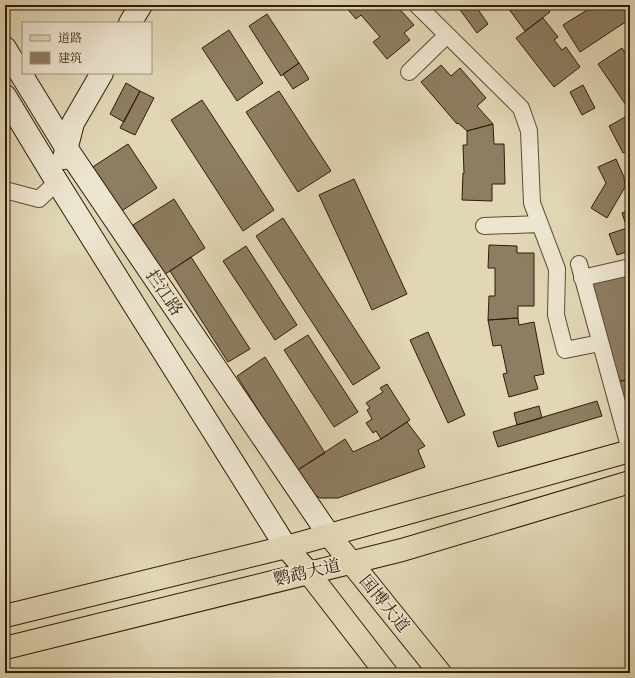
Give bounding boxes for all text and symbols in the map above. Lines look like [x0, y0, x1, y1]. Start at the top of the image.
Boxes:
legend [22, 22, 152, 74]
text: 道路 [58, 31, 82, 46]
text: 建筑 [58, 51, 82, 66]
street label: 拦江路 [141, 266, 187, 320]
street label: 鹦鹉大道 [271, 555, 343, 591]
street label: 国博大道 [354, 571, 414, 637]

